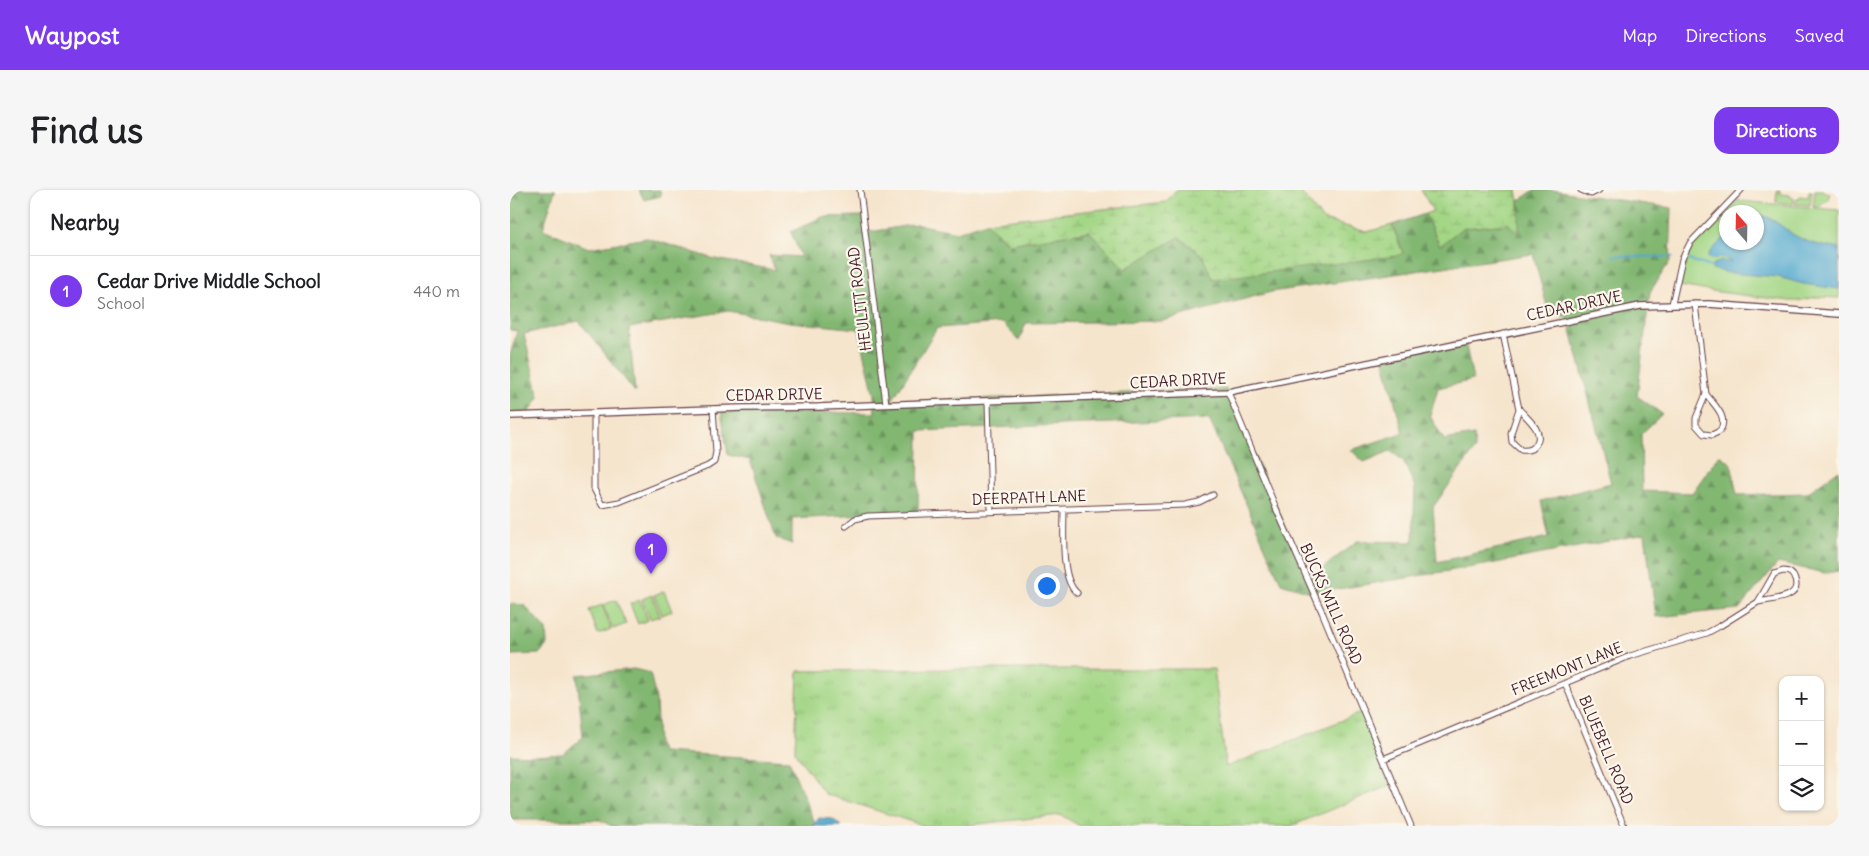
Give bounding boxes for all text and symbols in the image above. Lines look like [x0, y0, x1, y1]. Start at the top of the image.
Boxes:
text: Waypost [25, 20, 119, 50]
text: Map [1622, 24, 1657, 47]
text: Directions [1685, 24, 1767, 47]
text: Saved [1795, 24, 1844, 47]
button: Directions [1714, 107, 1839, 154]
text: Find us [30, 108, 143, 152]
north arrow [1719, 205, 1764, 250]
text: Nearby [50, 209, 120, 236]
street label: HEULITT ROAD [844, 246, 875, 352]
text: Cedar Drive Middle School [97, 269, 321, 293]
text: 1 [63, 281, 69, 301]
text: 440 m [413, 281, 460, 301]
street label: CEDAR DRIVE [1525, 286, 1623, 325]
text: School [97, 293, 145, 313]
street label: CEDAR DRIVE [1129, 368, 1227, 393]
street label: CEDAR DRIVE [725, 384, 823, 405]
street label: DEERPATH LANE [971, 486, 1087, 509]
pin: 1 [635, 533, 667, 574]
street label: BUCKS MILL ROAD [1296, 540, 1367, 668]
your location [1034, 573, 1060, 599]
street label: FREEMONT LANE [1508, 638, 1625, 699]
map controls [1779, 676, 1824, 811]
button: + [1779, 676, 1824, 721]
street label: BLUEBELL ROAD [1575, 692, 1638, 807]
button: − [1779, 721, 1824, 766]
button: layers [1779, 766, 1824, 811]

